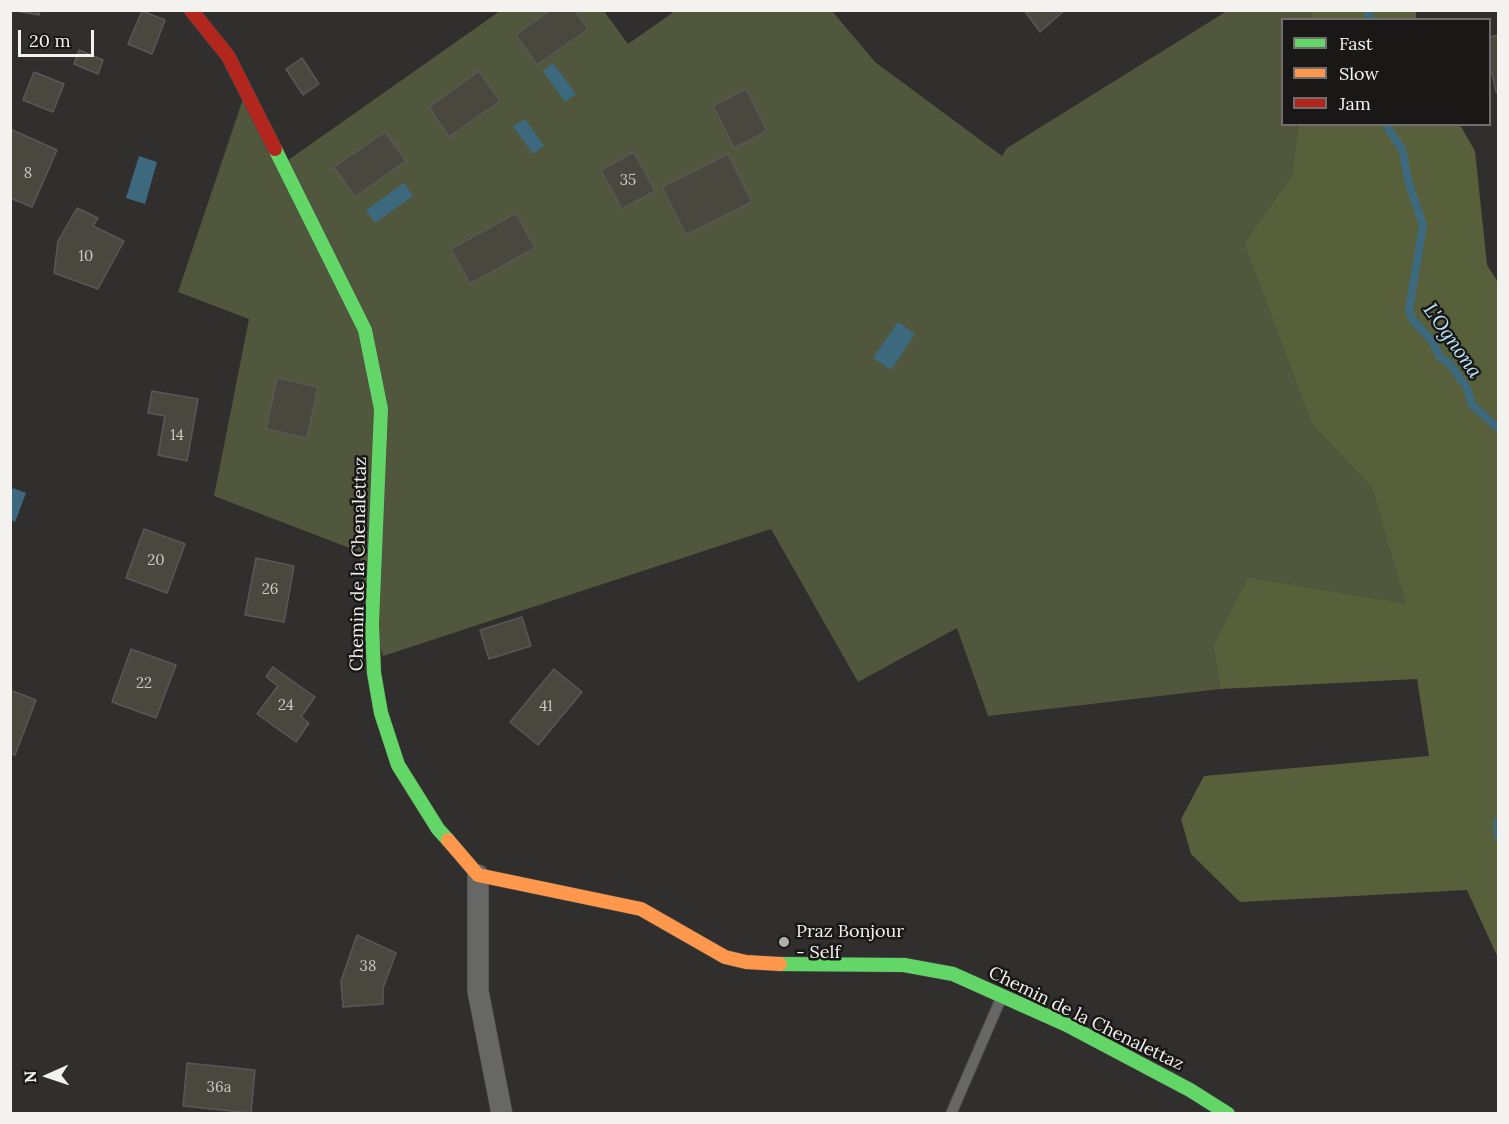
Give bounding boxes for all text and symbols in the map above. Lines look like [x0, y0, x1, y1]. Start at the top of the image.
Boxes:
scale bar [21, 18, 98, 56]
legend [1281, 18, 1491, 126]
text: 20 m [29, 29, 71, 52]
text: Fast [1339, 32, 1373, 55]
text: Slow [1339, 62, 1379, 85]
text: Jam [1339, 92, 1371, 115]
house number: 8 [24, 165, 32, 183]
house number: 35 [620, 172, 636, 190]
house number: 10 [79, 248, 93, 266]
water label: L'Ognona [1418, 299, 1486, 383]
house number: 14 [170, 427, 184, 445]
street label: Chemin de la Chenalettaz [346, 457, 372, 671]
house number: 20 [147, 552, 165, 570]
house number: 26 [262, 581, 278, 599]
house number: 22 [136, 675, 152, 693]
house number: 24 [278, 697, 294, 715]
house number: 41 [539, 698, 553, 716]
place label: Praz Bonjour - Self [796, 921, 904, 964]
marker: Praz Bonjour - Self [777, 935, 791, 949]
house number: 38 [360, 958, 376, 976]
street label: Chemin de la Chenalettaz [985, 962, 1187, 1076]
north arrow [18, 1046, 78, 1106]
text: N [20, 1070, 40, 1084]
house number: 36a [207, 1079, 231, 1097]

